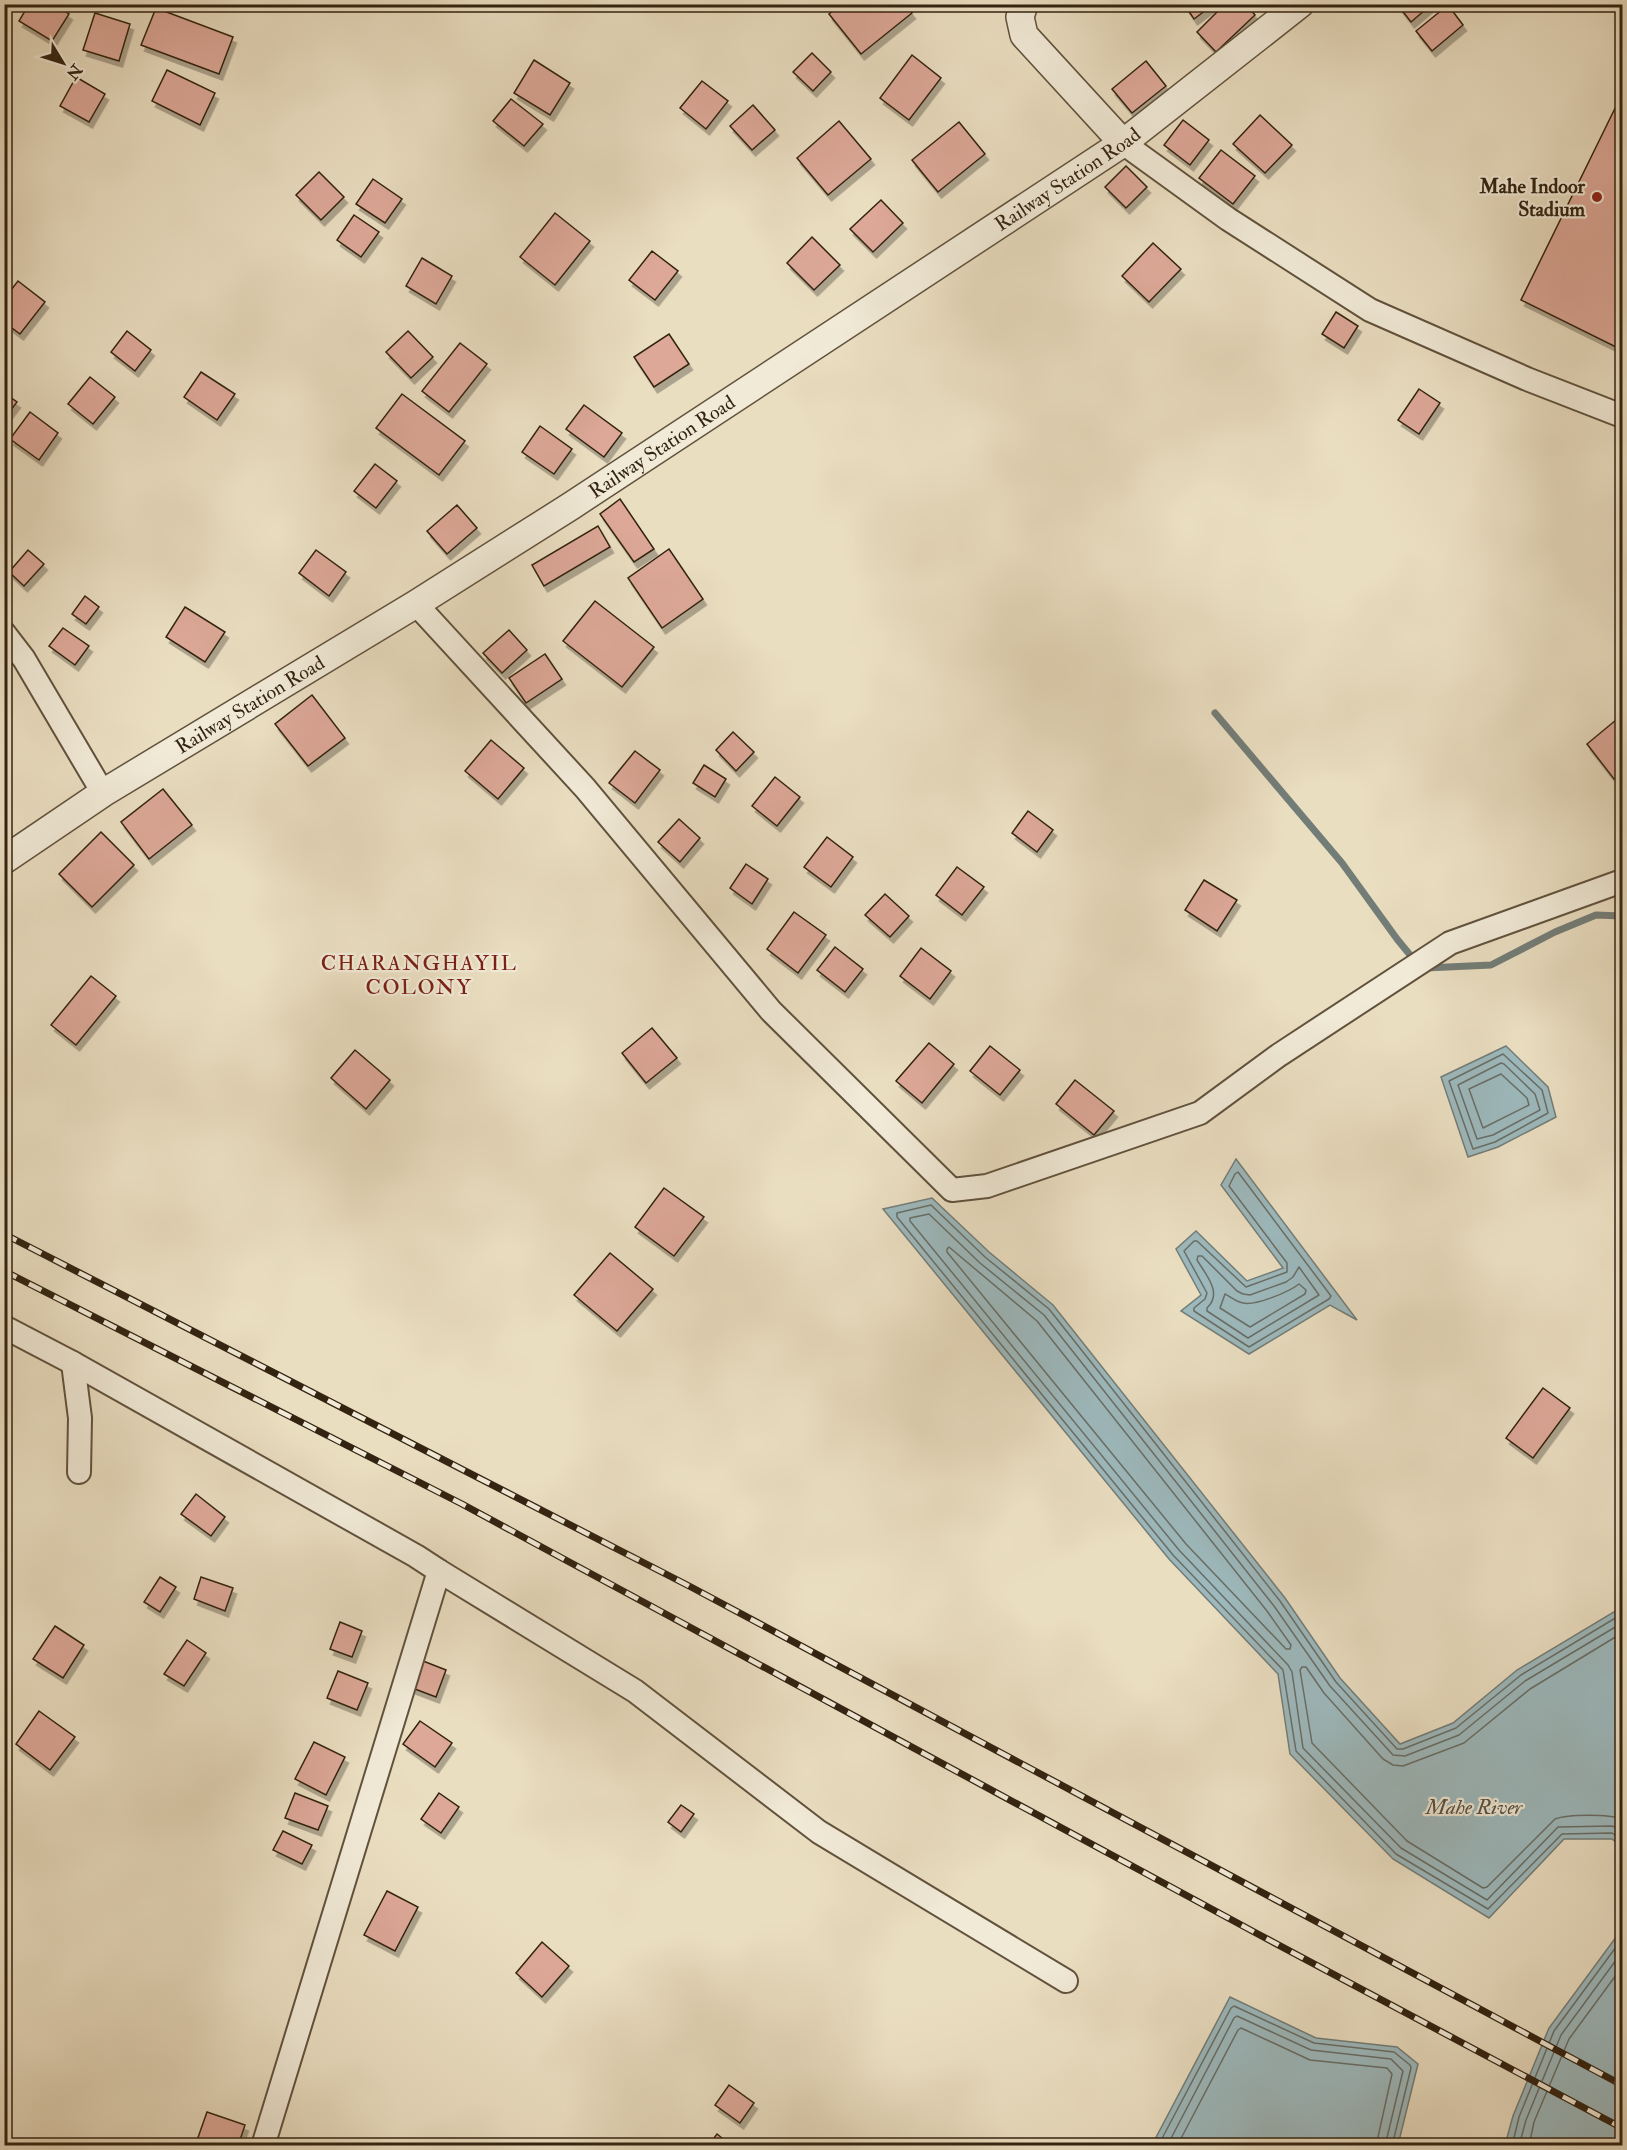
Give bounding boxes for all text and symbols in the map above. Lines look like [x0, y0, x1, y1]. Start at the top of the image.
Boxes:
north arrow [33, 33, 93, 93]
text: N [61, 59, 87, 84]
street label: Railway Station Road [990, 122, 1146, 237]
place label: Mahe Indoor Stadium [1479, 174, 1586, 222]
marker: Mahe Indoor Stadium [1590, 190, 1604, 204]
street label: Railway Station Road [584, 390, 740, 504]
street label: Railway Station Road [171, 650, 329, 759]
district label: CHARANGHAYIL COLONY [321, 950, 517, 1001]
water label: Mahe River [1424, 1794, 1523, 1821]

